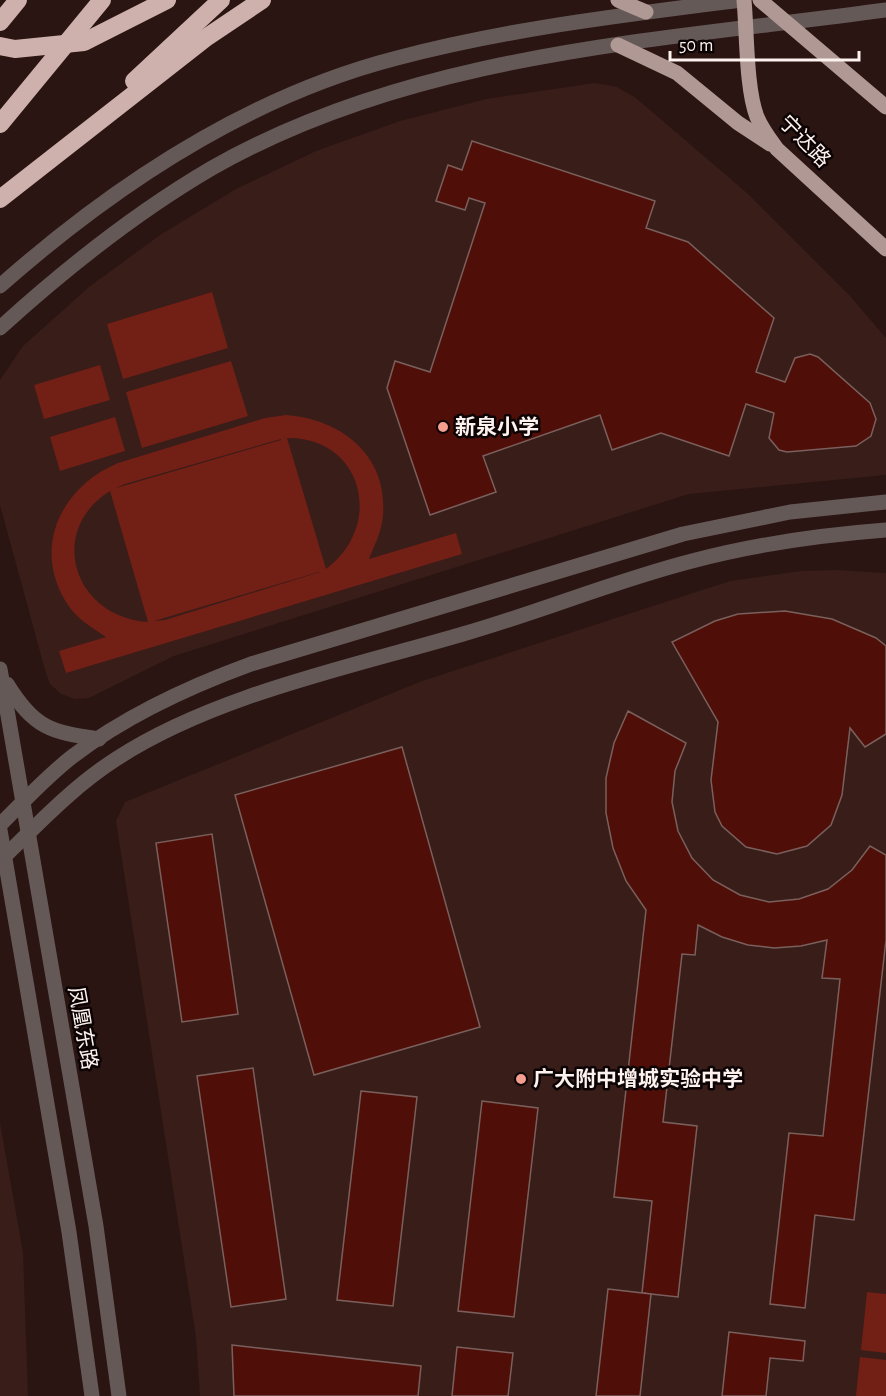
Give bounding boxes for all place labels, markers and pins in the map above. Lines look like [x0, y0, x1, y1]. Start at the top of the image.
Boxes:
place label: 新泉小学 [455, 415, 539, 438]
marker: 新泉小学 [436, 420, 450, 434]
place label: 广大附中增城实验中学 [533, 1067, 743, 1090]
marker: 广大附中增城实验中学 [514, 1072, 528, 1086]

